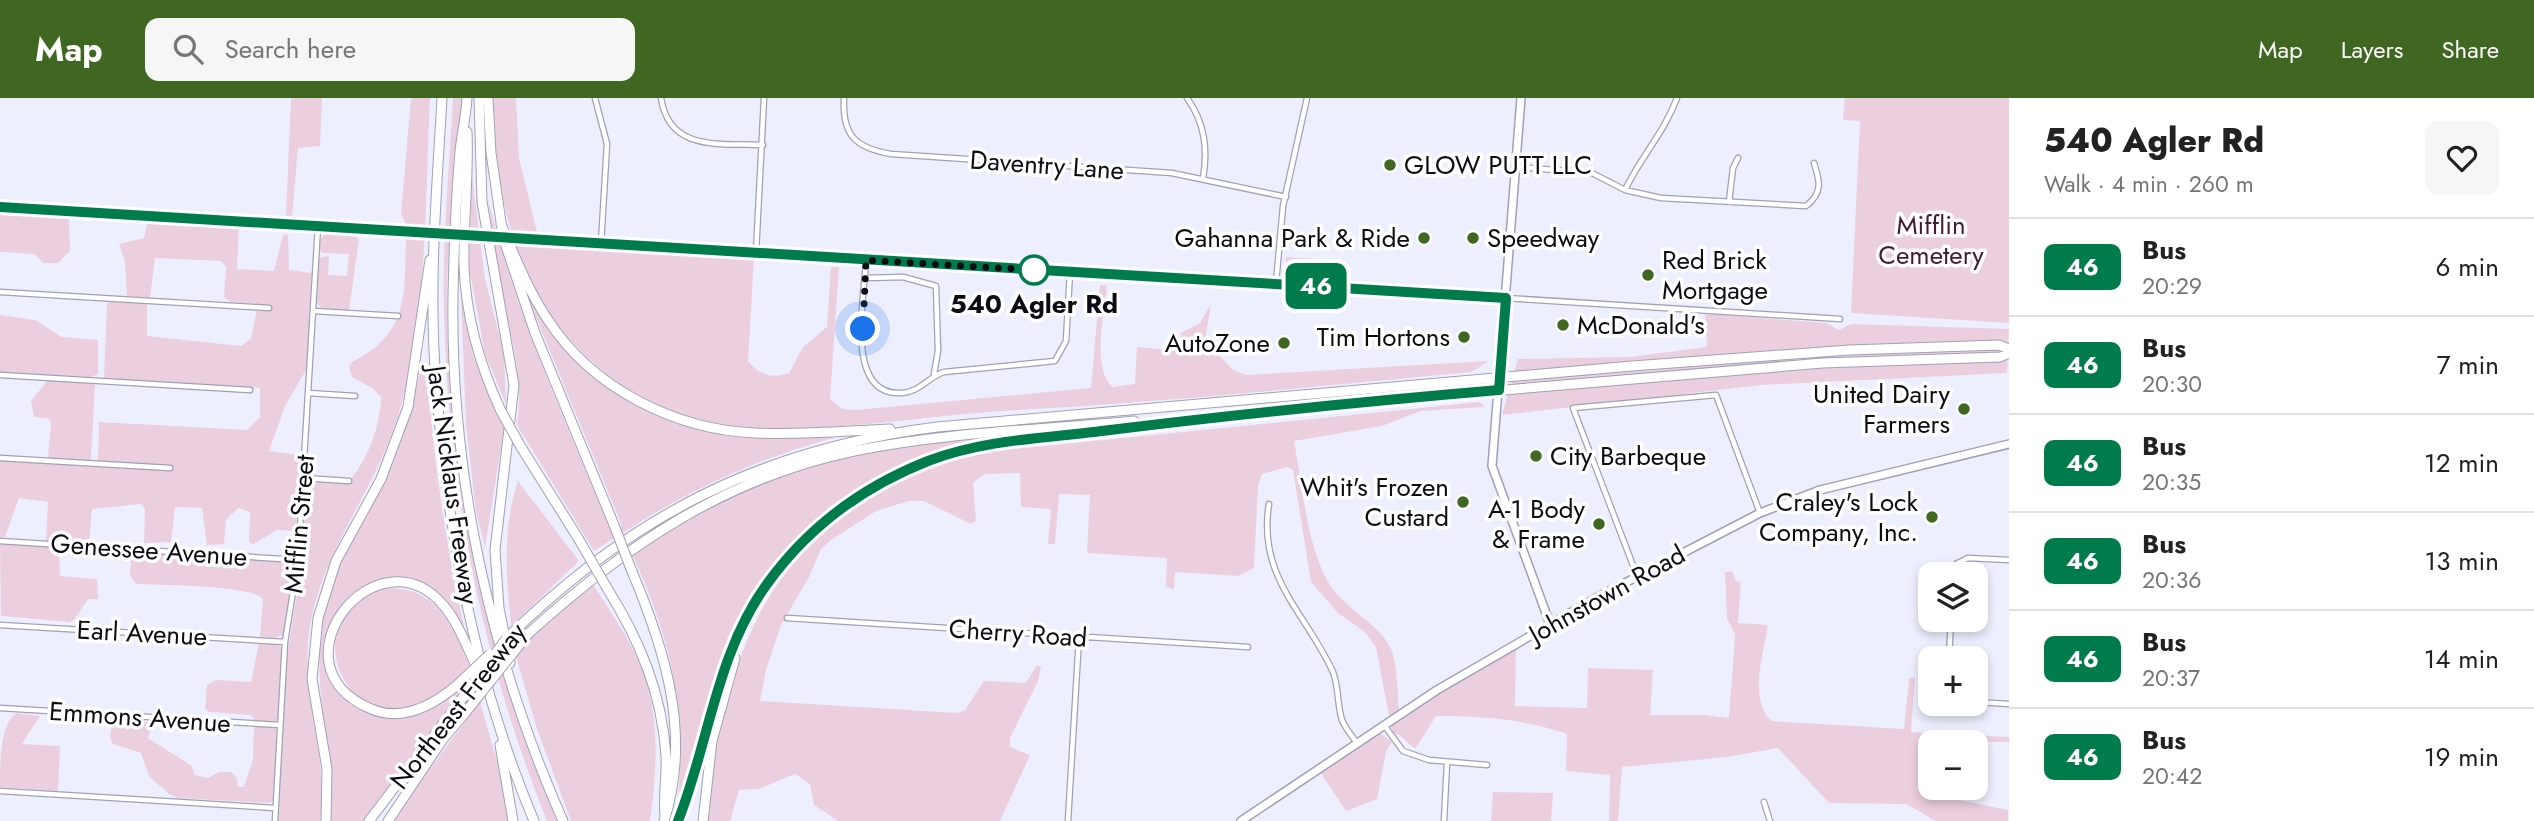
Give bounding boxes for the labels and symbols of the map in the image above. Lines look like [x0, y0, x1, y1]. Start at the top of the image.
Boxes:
street label: Daventry Lane [969, 141, 1125, 189]
place label: GLOW PUTT LLC [1404, 146, 1592, 184]
marker: GLOW PUTT LLC [1382, 157, 1398, 173]
park label: Mifflin Cemetery [1878, 206, 1984, 274]
place label: Gahanna Park & Ride [1175, 219, 1410, 257]
place label: Speedway [1487, 219, 1600, 257]
marker: Gahanna Park & Ride [1416, 230, 1432, 246]
marker: Speedway [1465, 230, 1481, 246]
place label: Red Brick Mortgage [1662, 241, 1768, 309]
marker: 540 Agler Rd [1019, 255, 1049, 285]
line badge: 46 [1284, 263, 1348, 309]
marker: Red Brick Mortgage [1640, 267, 1656, 283]
place label: 540 Agler Rd [950, 285, 1118, 323]
place label: McDonald's [1577, 306, 1705, 344]
your location [845, 311, 880, 346]
marker: McDonald's [1555, 317, 1571, 333]
place label: Tim Hortons [1317, 318, 1450, 356]
place label: AutoZone [1165, 324, 1270, 362]
marker: Tim Hortons [1456, 329, 1472, 345]
marker: AutoZone [1276, 335, 1292, 351]
street label: Jack Nicklaus Freeway [417, 360, 489, 607]
place label: United Dairy Farmers [1813, 375, 1951, 443]
marker: United Dairy Farmers [1956, 401, 1972, 417]
place label: City Barbeque [1550, 437, 1706, 475]
marker: City Barbeque [1528, 448, 1544, 464]
street label: Mifflin Street [274, 452, 324, 595]
place label: Whit's Frozen Custard [1300, 468, 1449, 536]
place label: Craley's Lock Company, Inc. [1759, 483, 1919, 551]
place label: A-1 Body & Frame [1488, 490, 1586, 558]
marker: Whit's Frozen Custard [1455, 494, 1471, 510]
marker: Craley's Lock Company, Inc. [1924, 509, 1940, 525]
marker: A-1 Body & Frame [1591, 516, 1607, 532]
street label: Genessee Avenue [49, 524, 249, 576]
street label: Johnstown Road [1519, 535, 1692, 654]
street label: Cherry Road [947, 609, 1089, 657]
street label: Earl Avenue [76, 611, 208, 655]
street label: Northeast Freeway [381, 614, 536, 797]
street label: Emmons Avenue [48, 692, 232, 742]

